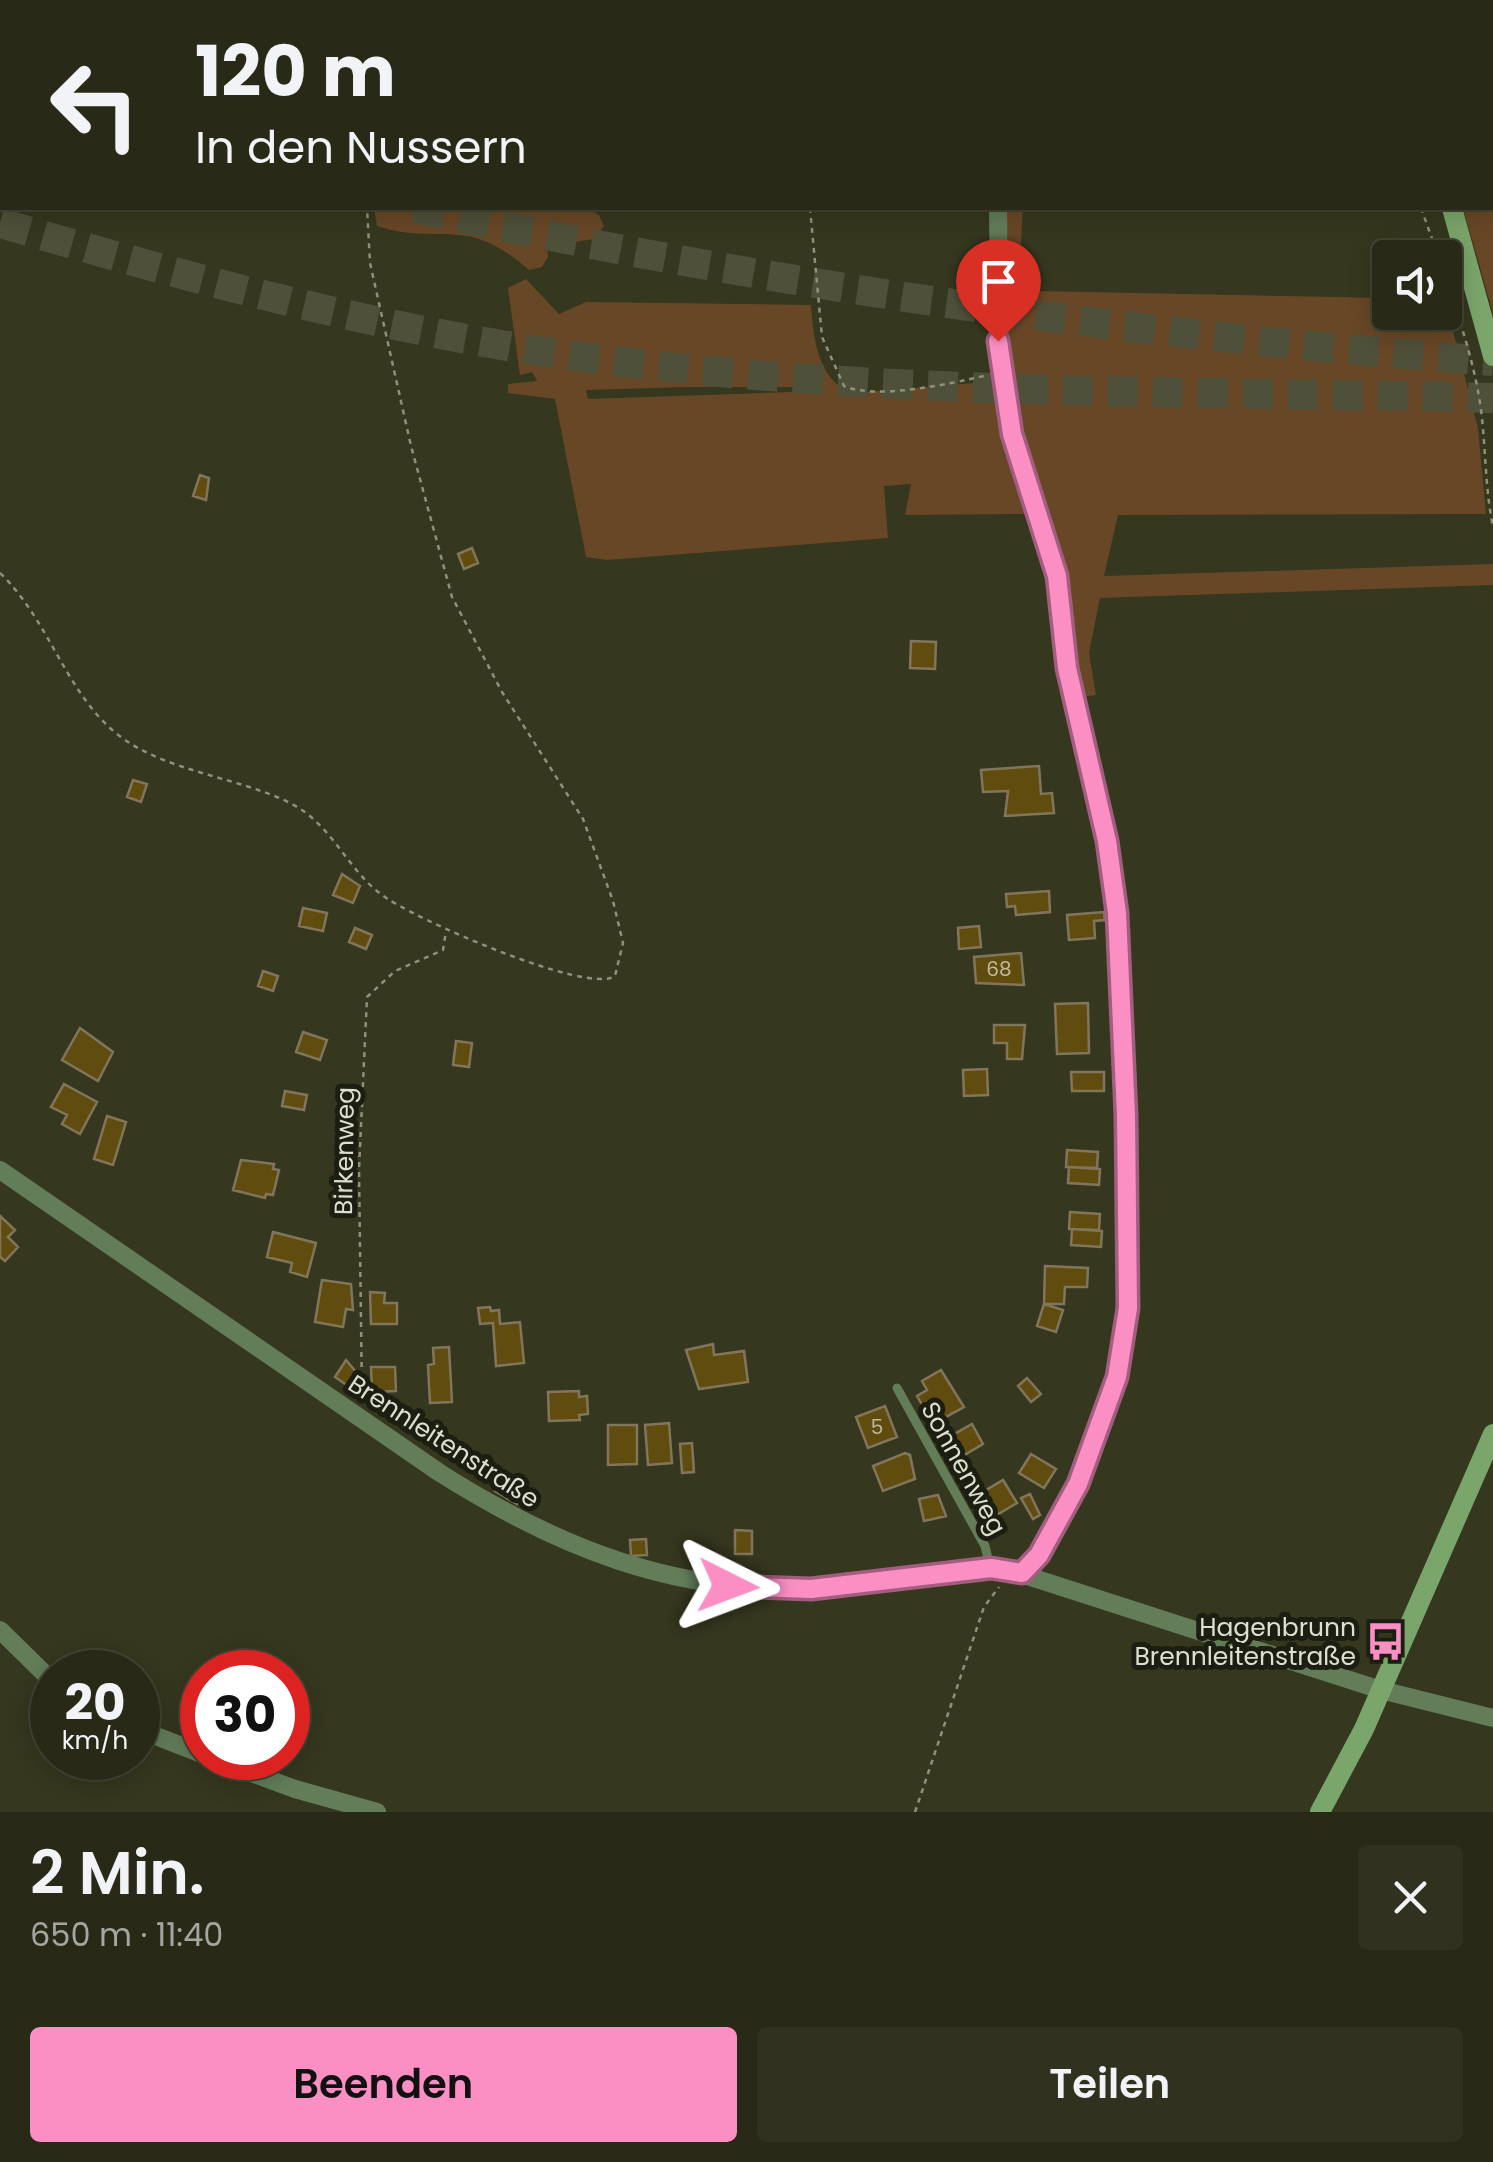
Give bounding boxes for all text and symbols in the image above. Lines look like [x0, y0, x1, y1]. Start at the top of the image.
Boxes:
text: 120 m [195, 22, 396, 121]
icon: left [30, 40, 160, 170]
text: In den Nussern [195, 116, 527, 179]
pin [956, 239, 1041, 342]
map controls [1372, 240, 1462, 330]
button: sound [1372, 240, 1462, 330]
icon: arrive [971, 254, 1026, 309]
house number: 68 [986, 955, 1012, 983]
street label: Birkenweg [326, 1087, 363, 1215]
street label: Brennleitenstraße [341, 1366, 546, 1516]
street label: Sonnenweg [913, 1395, 1015, 1541]
house number: 5 [871, 1413, 883, 1441]
position arrow [676, 1534, 780, 1638]
place label: Hagenbrunn Brennleitenstraße [1135, 1610, 1356, 1674]
bus stop icon: Hagenbrunn Brennleitenstraße [1365, 1620, 1407, 1662]
speed limit sign: 30 [180, 1650, 310, 1780]
text: 20 [64, 1667, 126, 1738]
text: km/h [62, 1723, 128, 1758]
text: 2 Min. [30, 1831, 205, 1915]
button: close [1358, 1845, 1463, 1950]
text: 650 m · 11:40 [30, 1912, 223, 1957]
button: Beenden [30, 2027, 737, 2142]
button: Teilen [757, 2027, 1463, 2142]

